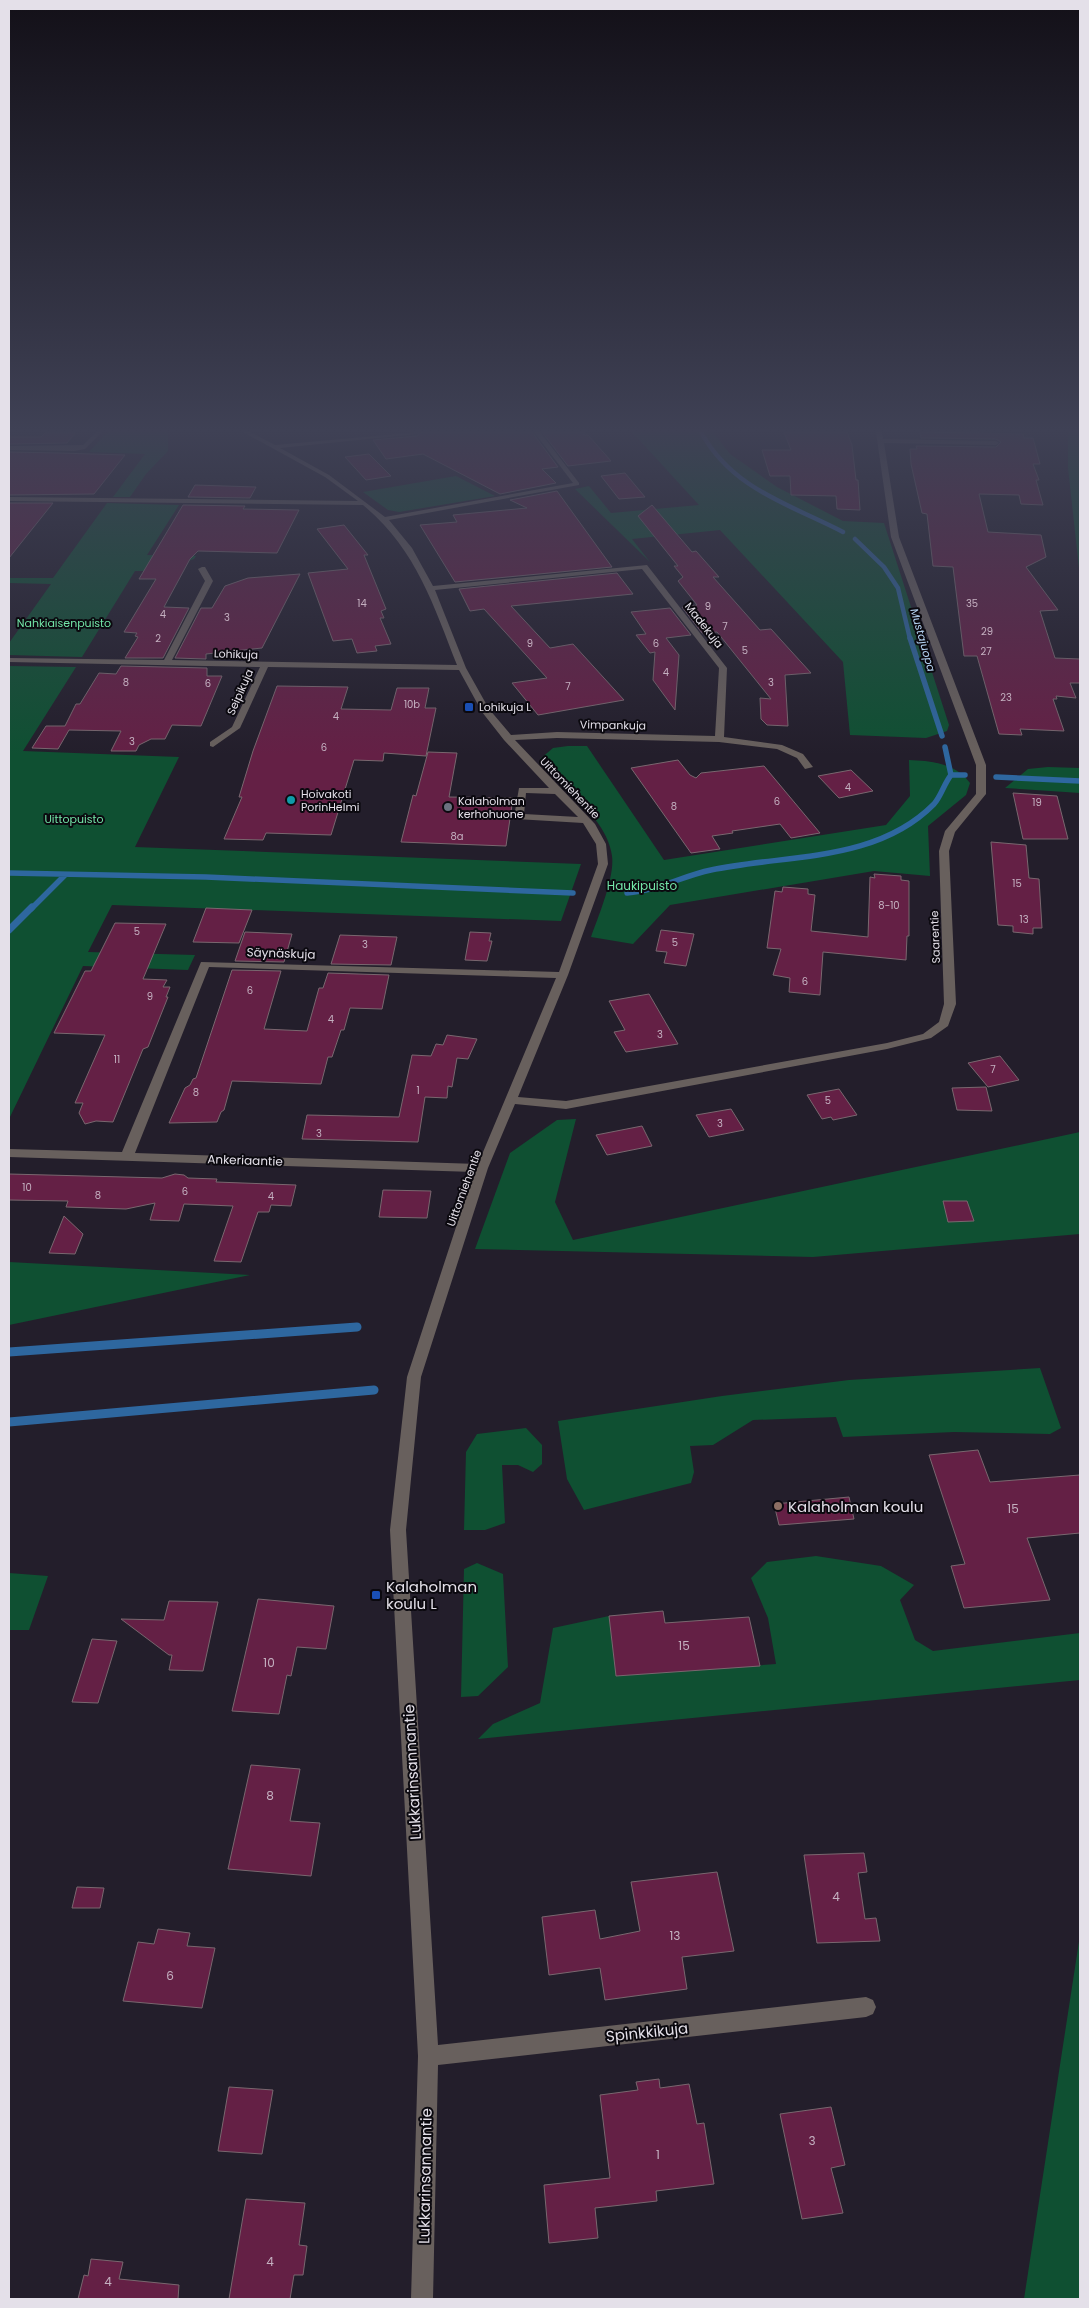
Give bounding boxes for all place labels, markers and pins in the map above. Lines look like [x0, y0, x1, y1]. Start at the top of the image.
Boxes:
place label: Lohikuja L [479, 699, 531, 715]
marker: Lohikuja L [463, 701, 475, 713]
place label: Hoivakoti PorinHelmi [301, 786, 360, 815]
place label: Kalaholman kerhohuone [458, 793, 525, 822]
marker: Hoivakoti PorinHelmi [285, 794, 297, 806]
marker: Kalaholman kerhohuone [442, 801, 454, 813]
place label: Kalaholman koulu [788, 1496, 923, 1517]
marker: Kalaholman koulu [772, 1500, 784, 1512]
place label: Kalaholman koulu L [386, 1576, 477, 1614]
marker: Kalaholman koulu L [370, 1589, 382, 1601]

